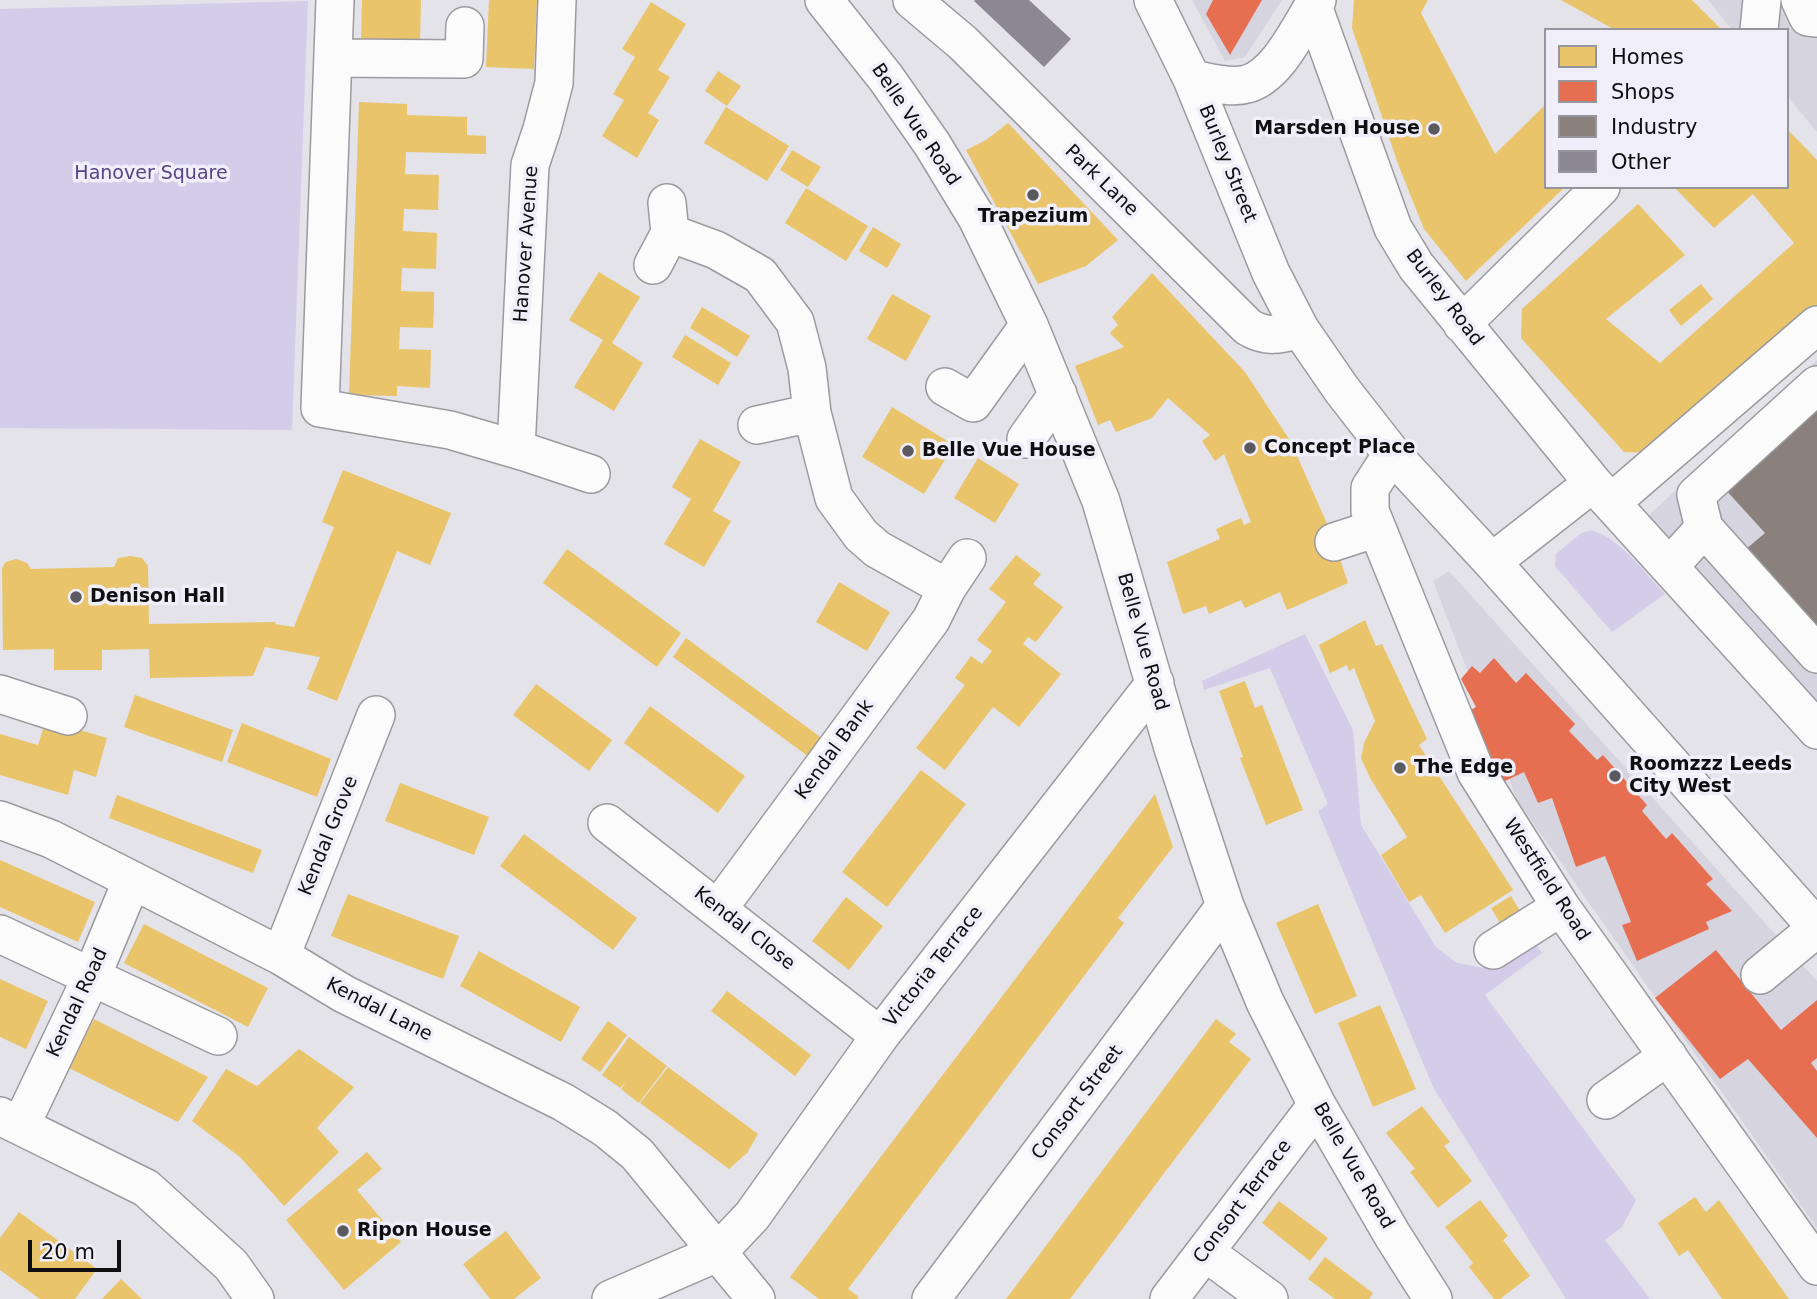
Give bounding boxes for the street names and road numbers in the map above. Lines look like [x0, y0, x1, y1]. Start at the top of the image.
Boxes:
street label: Belle Vue Road [866, 60, 964, 190]
street label: Burley Street [1193, 102, 1261, 226]
street label: Park Lane [1060, 140, 1142, 222]
street label: Hanover Avenue [510, 165, 544, 323]
street label: Burley Road [1400, 245, 1488, 351]
street label: Belle Vue Road [1111, 571, 1173, 713]
street label: Kendal Bank [791, 696, 879, 804]
street label: Kendal Grove [295, 773, 363, 899]
street label: Westfield Road [1498, 814, 1594, 946]
street label: Kendal Close [689, 882, 799, 976]
street label: Victoria Terrace [880, 902, 988, 1032]
street label: Kendal Road [43, 945, 113, 1061]
street label: Kendal Lane [322, 973, 436, 1047]
street label: Consort Street [1028, 1041, 1128, 1165]
street label: Belle Vue Road [1308, 1099, 1398, 1233]
street label: Consort Terrace [1189, 1136, 1297, 1268]

